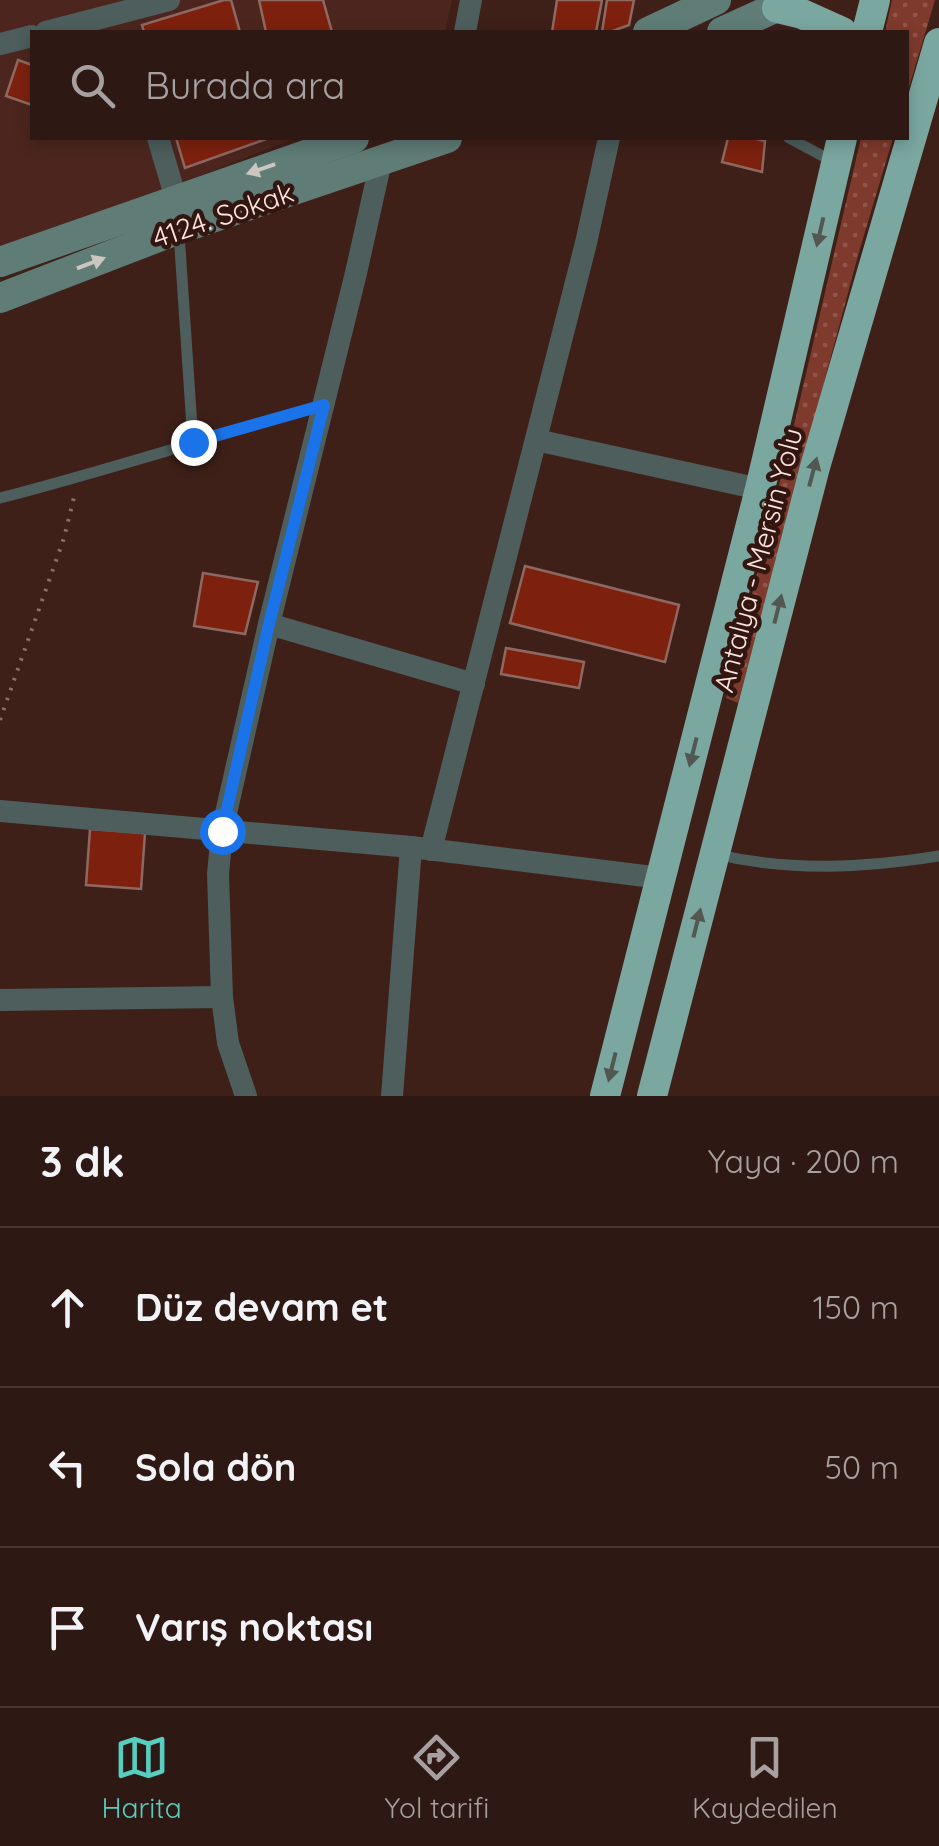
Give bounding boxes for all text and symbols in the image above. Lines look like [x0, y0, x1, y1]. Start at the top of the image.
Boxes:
search box [30, 30, 909, 140]
icon: search [65, 58, 120, 113]
text: Burada ara [145, 61, 345, 109]
one-way arrow [246, 163, 276, 178]
street label: 4124. Sokak [148, 174, 298, 255]
one-way arrow [812, 217, 827, 248]
one-way arrow [76, 255, 106, 270]
route end [171, 420, 217, 466]
street label: Antalya - Mersin Yolu [705, 424, 810, 696]
one-way arrow [806, 456, 822, 487]
one-way arrow [771, 593, 786, 624]
one-way arrow [685, 737, 700, 768]
route start [200, 809, 246, 855]
one-way arrow [690, 907, 705, 938]
one-way arrow [604, 1052, 620, 1083]
text: 3 dk [40, 1135, 125, 1188]
text: Yaya · 200 m [708, 1141, 899, 1181]
icon: ahead [40, 1280, 95, 1335]
text: Düz devam et [135, 1283, 388, 1331]
text: 150 m [813, 1287, 899, 1327]
icon: left [40, 1440, 95, 1495]
text: Sola dön [135, 1443, 296, 1491]
text: 50 m [825, 1447, 899, 1487]
icon: arrive [40, 1600, 95, 1655]
text: Varış noktası [135, 1603, 373, 1651]
tab: Harita [101, 1730, 182, 1825]
tab: Yol tarifi [385, 1730, 489, 1825]
tab: Kaydedilen [692, 1730, 838, 1825]

